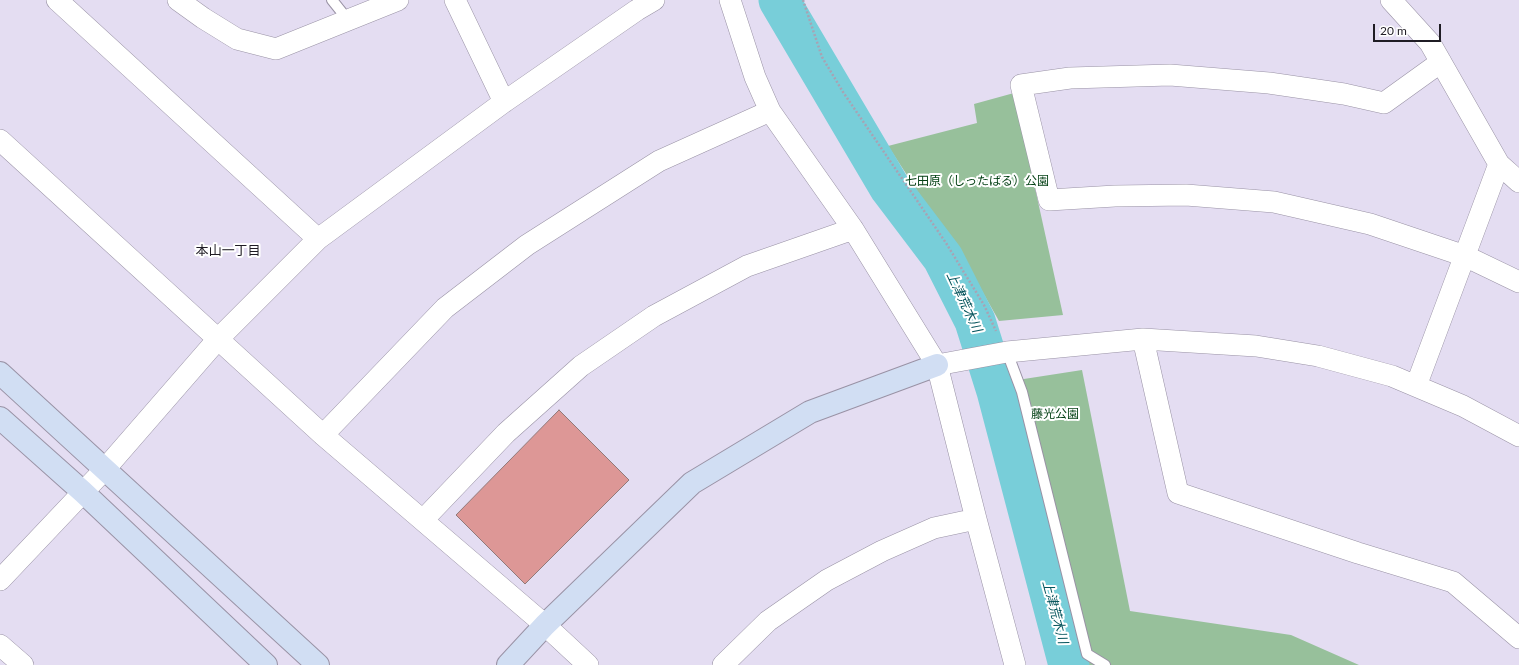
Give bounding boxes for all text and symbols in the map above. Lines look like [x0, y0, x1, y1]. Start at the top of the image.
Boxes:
scale bar [1375, 16, 1443, 42]
text: 20 m [1380, 23, 1407, 38]
park label: 七田原（しったばる）公園 [905, 174, 1049, 188]
district label: 本山一丁目 [196, 243, 260, 259]
water label: 上津荒木川 [943, 269, 985, 335]
park label: 藤光公園 [1031, 407, 1079, 421]
water label: 上津荒木川 [1039, 579, 1071, 645]

